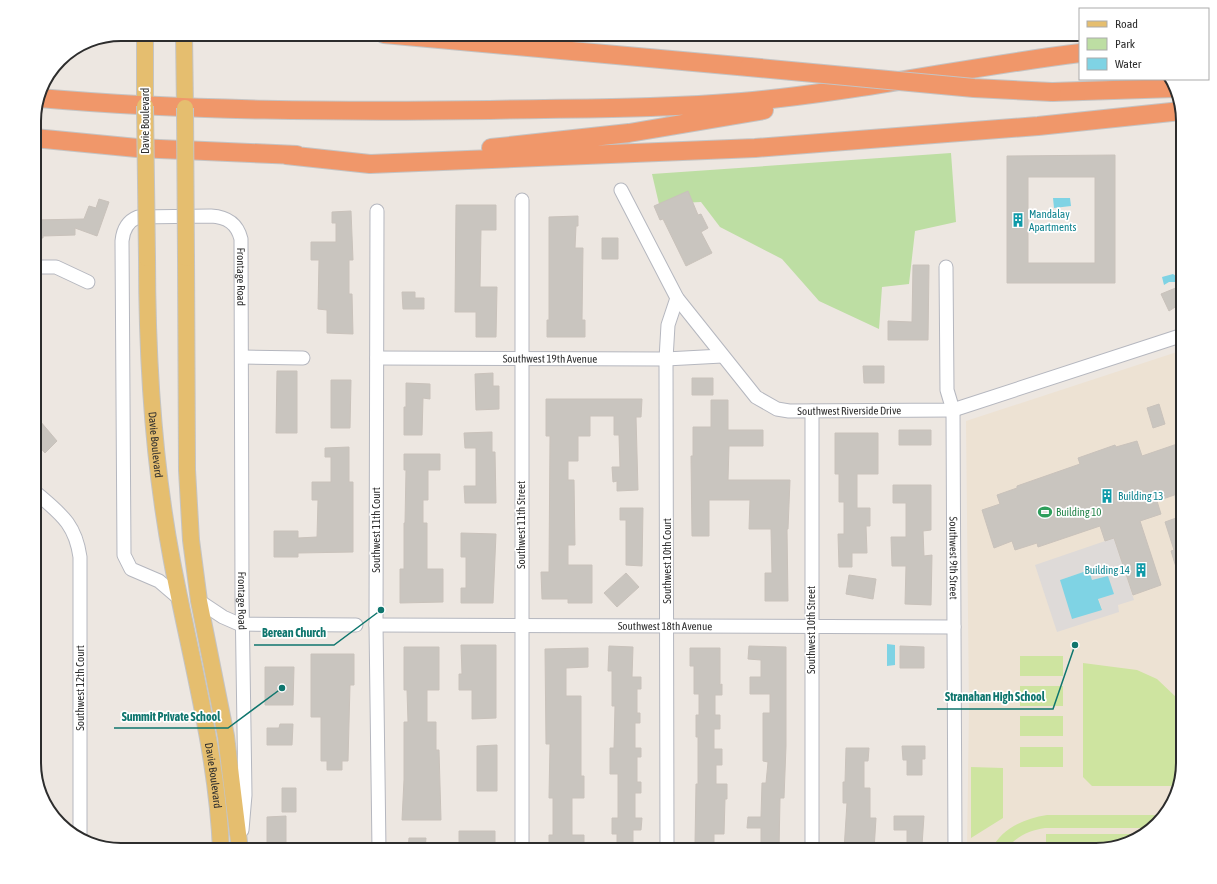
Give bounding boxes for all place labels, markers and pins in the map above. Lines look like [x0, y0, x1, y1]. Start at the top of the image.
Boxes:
place label: Mandalay Apartments [1029, 208, 1076, 233]
building icon: Mandalay Apartments [1010, 212, 1026, 228]
building icon: Building 13 [1099, 488, 1115, 504]
place label: Building 13 [1118, 490, 1164, 502]
sports icon: Building 10 [1037, 504, 1053, 520]
place label: Building 10 [1056, 506, 1102, 518]
building icon: Building 14 [1133, 562, 1149, 578]
place label: Building 14 [1084, 564, 1130, 576]
callout: Berean Church [254, 621, 334, 645]
callout: Stranahan High School [937, 685, 1053, 709]
callout: Summit Private School [114, 704, 228, 728]

